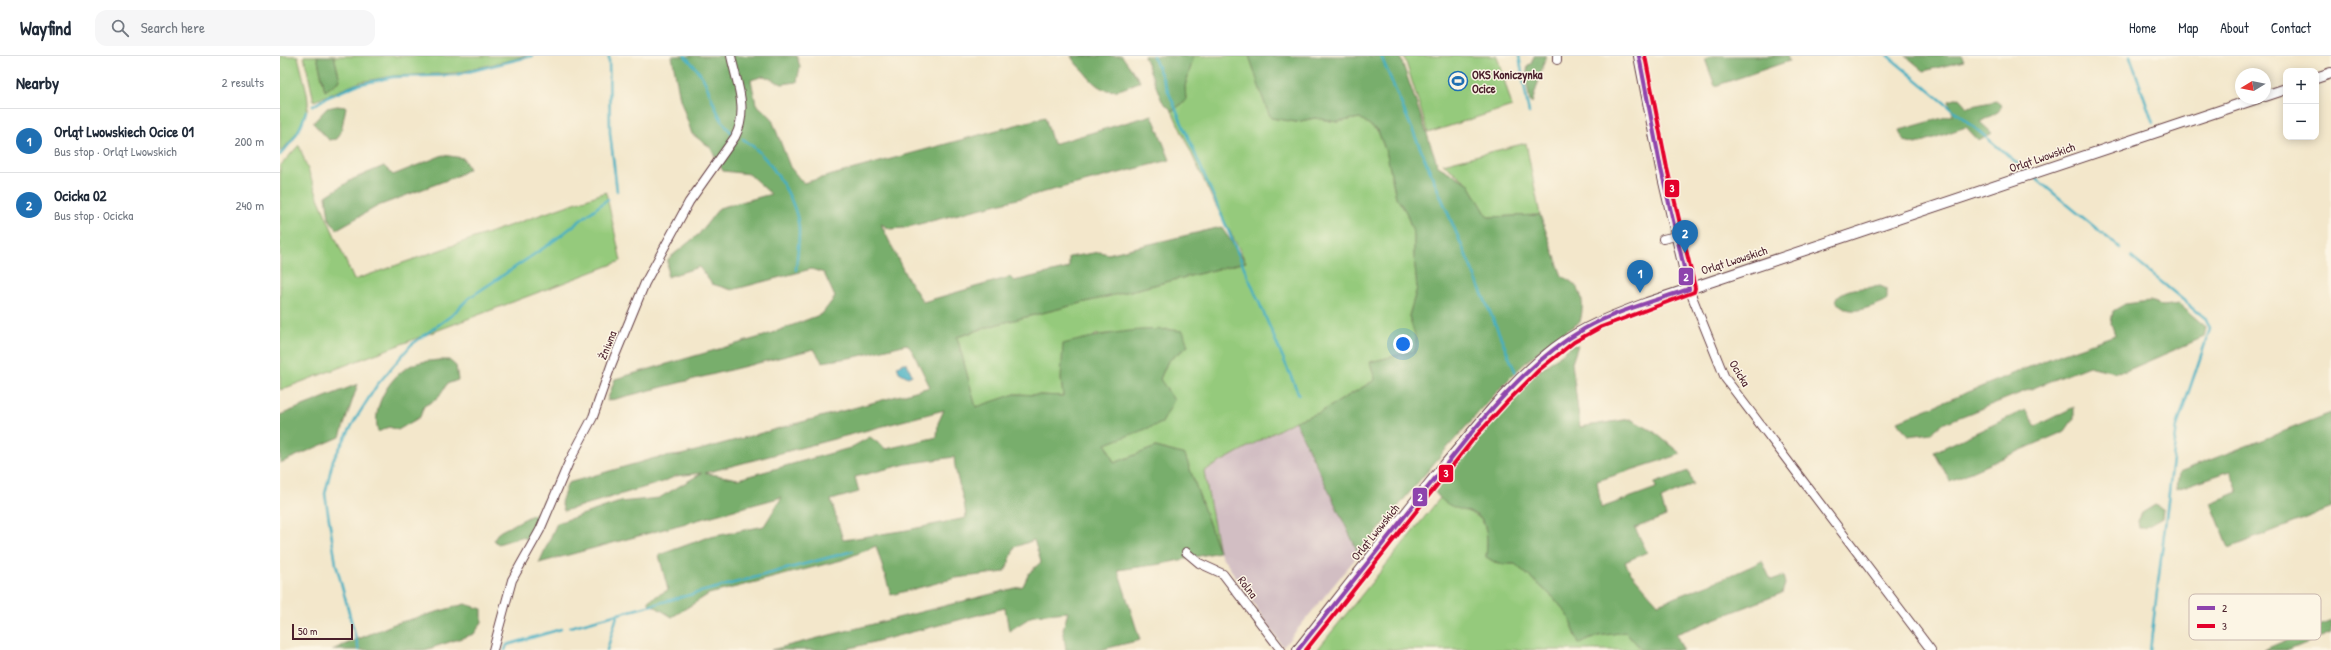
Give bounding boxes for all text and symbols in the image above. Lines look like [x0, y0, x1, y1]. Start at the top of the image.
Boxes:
search box [95, 10, 375, 46]
text: Wayfind [20, 15, 71, 41]
icon: search [109, 17, 131, 39]
text: Search here [141, 17, 205, 38]
text: Home [2129, 18, 2156, 37]
text: Map [2178, 18, 2198, 37]
text: About [2220, 18, 2249, 37]
text: Contact [2271, 18, 2311, 37]
place label: OKS Koniczynka Ocice [1472, 66, 1543, 97]
north arrow [2235, 68, 2271, 104]
map controls [2283, 68, 2319, 140]
button: + [2283, 68, 2319, 104]
sports icon: OKS Koniczynka Ocice [1447, 70, 1469, 92]
text: Nearby [16, 71, 59, 94]
text: 2 results [222, 73, 264, 91]
button: − [2283, 104, 2319, 140]
text: Orląt Lwowskiech Ocice 01 [54, 121, 194, 142]
text: 1 [27, 132, 31, 150]
text: 200 m [234, 132, 264, 150]
street label: Orląt Lwowskich [2007, 138, 2077, 176]
text: Bus stop · Orląt Lwowskich [54, 142, 177, 160]
line badge: 3 [1664, 179, 1680, 198]
text: 3 [1670, 181, 1675, 195]
text: Ocicka 02 [54, 185, 107, 206]
text: 2 [26, 196, 32, 214]
text: 240 m [235, 196, 264, 214]
text: Bus stop · Ocicka [54, 206, 133, 224]
pin: 2 [1672, 220, 1698, 253]
street label: Orląt Lwowskich [1699, 241, 1769, 279]
pin: 1 [1627, 260, 1653, 293]
line badge: 2 [1678, 267, 1694, 286]
text: 2 [1683, 270, 1689, 284]
street label: Żniwna [594, 328, 621, 362]
your location [1393, 334, 1413, 354]
street label: Ocicka [1725, 356, 1755, 390]
line badge: 3 [1438, 464, 1454, 483]
text: 3 [1444, 466, 1449, 480]
line badge: 2 [1412, 487, 1428, 507]
text: 2 [1417, 490, 1423, 504]
street label: Orląt Lwowskich [1347, 500, 1403, 564]
street label: Rolna [1234, 572, 1262, 602]
legend [2189, 594, 2321, 640]
text: 2 [2222, 601, 2227, 615]
text: 3 [2222, 619, 2227, 633]
scale bar [292, 622, 353, 641]
text: 50 m [298, 624, 318, 638]

